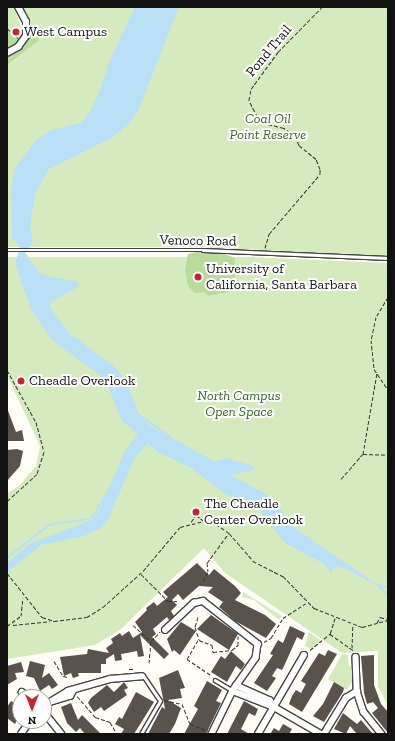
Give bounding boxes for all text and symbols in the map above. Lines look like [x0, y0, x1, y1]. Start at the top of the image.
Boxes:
street label: Pond Trail [242, 22, 296, 80]
place label: West Campus [24, 24, 107, 40]
marker: West Campus [11, 27, 21, 37]
park label: Coal Oil Point Reserve [230, 111, 306, 144]
street label: Venoco Road [159, 232, 237, 250]
place label: University of California, Santa Barbara [206, 261, 357, 294]
marker: University of California, Santa Barbara [193, 272, 203, 282]
place label: Cheadle Overlook [29, 373, 135, 389]
marker: Cheadle Overlook [16, 376, 26, 386]
park label: North Campus Open Space [197, 388, 281, 420]
place label: The Cheadle Center Overlook [204, 496, 303, 528]
marker: The Cheadle Center Overlook [191, 507, 201, 517]
north arrow [12, 689, 52, 729]
text: N [28, 714, 36, 727]

